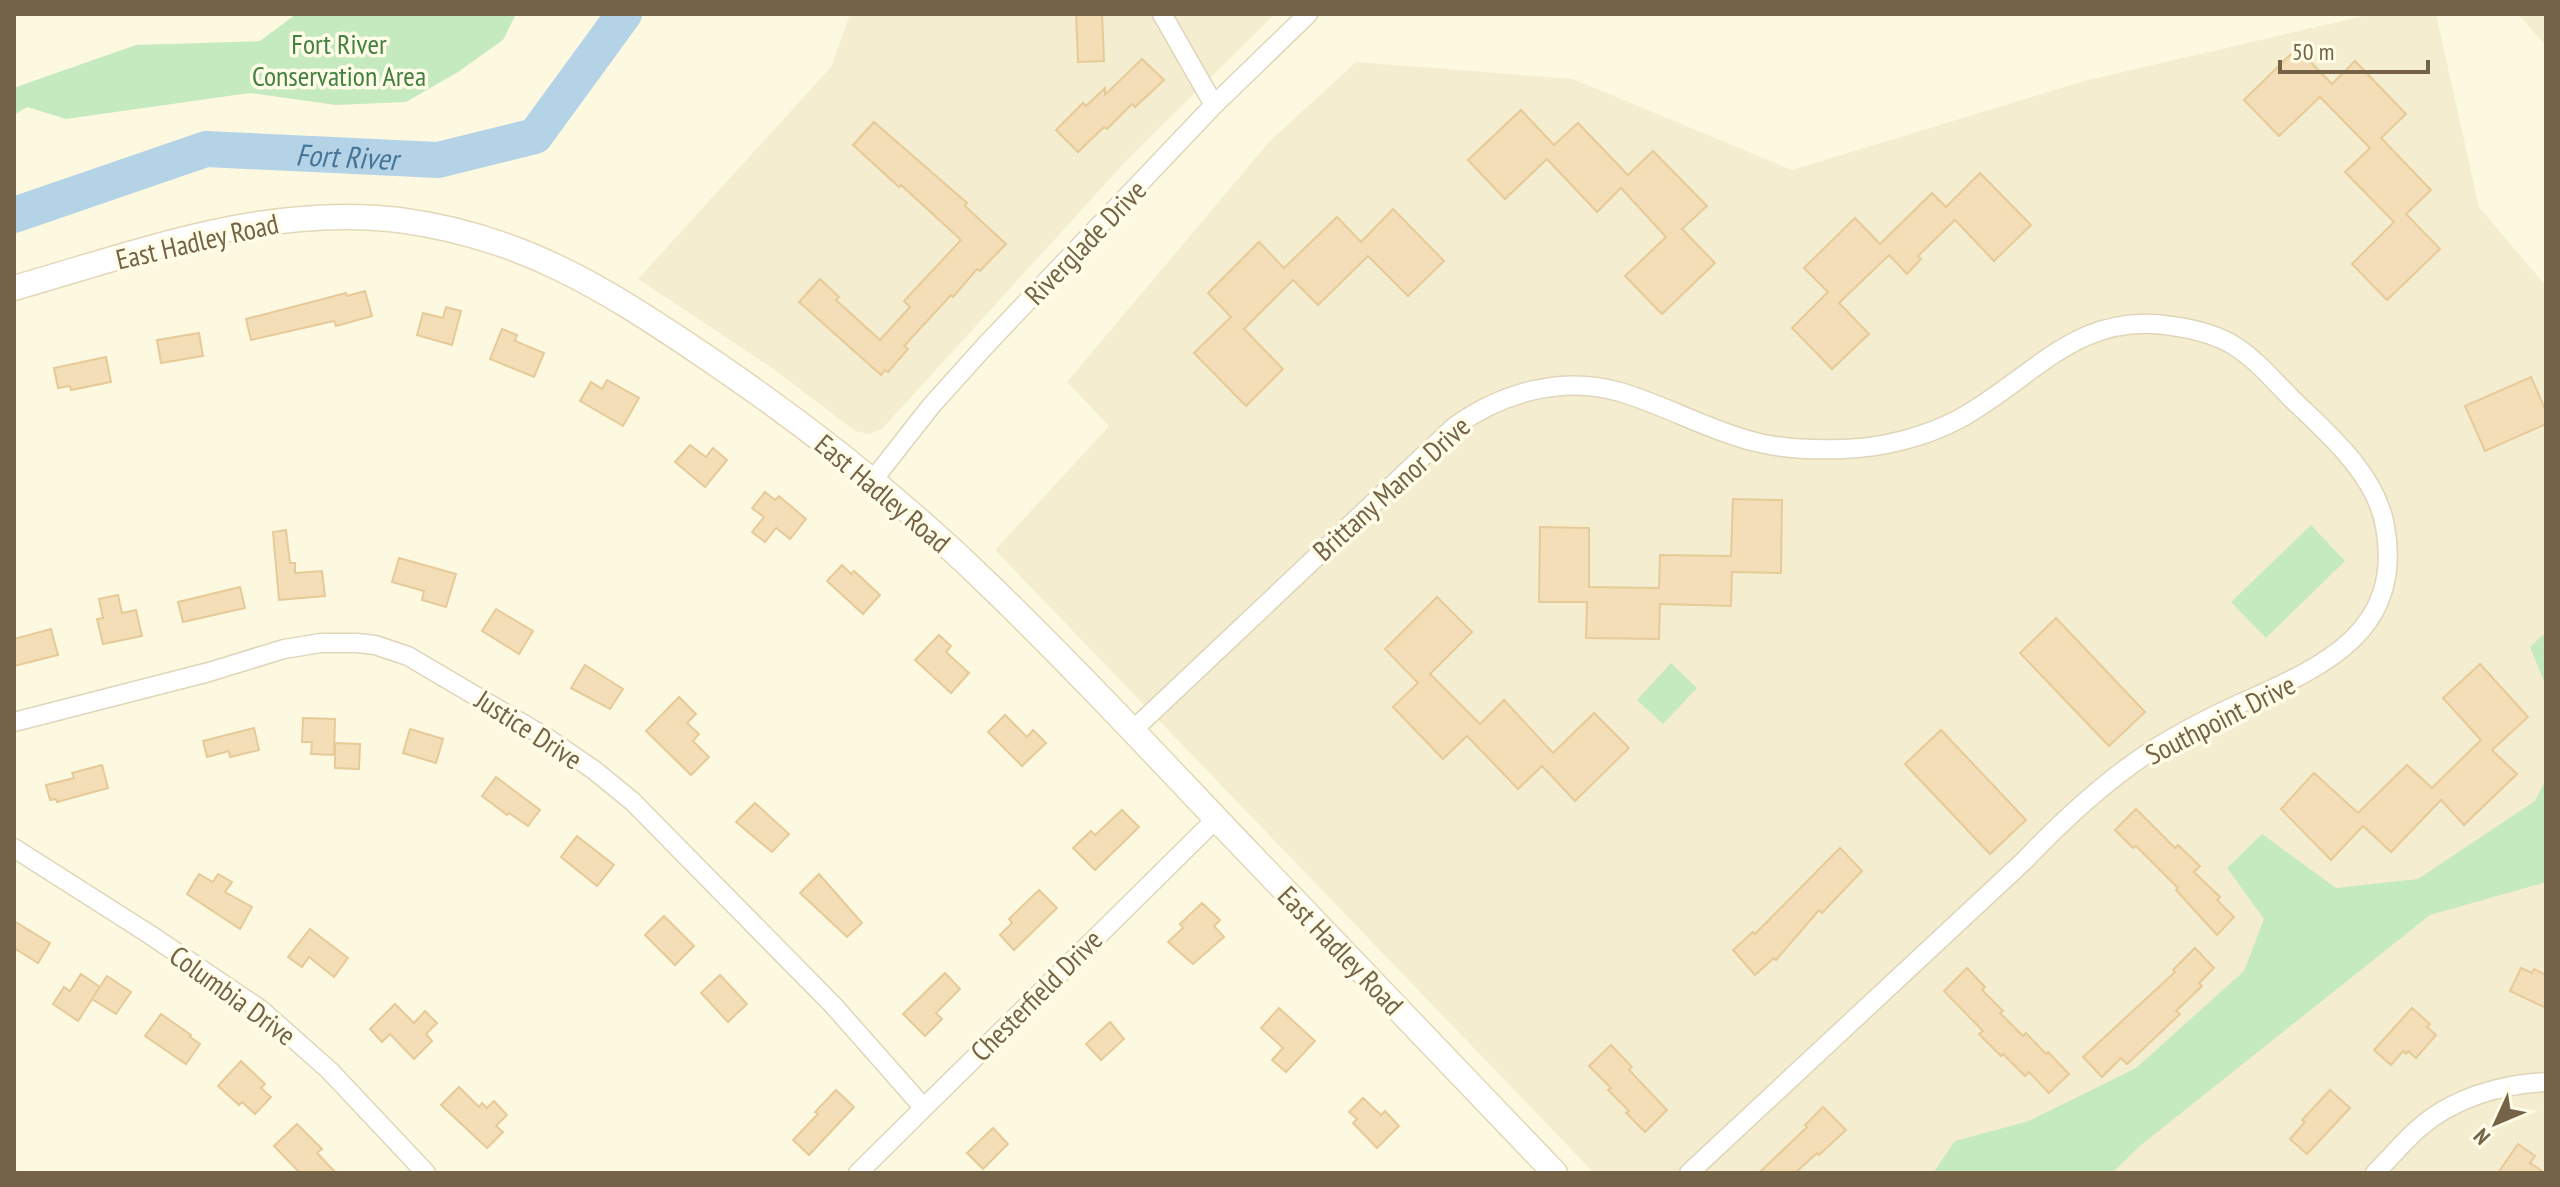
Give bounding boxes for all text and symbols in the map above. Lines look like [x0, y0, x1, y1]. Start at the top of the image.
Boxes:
scale bar [2280, 24, 2428, 74]
park label: Fort River Conservation Area [252, 25, 426, 94]
text: 50 m [2292, 36, 2334, 67]
water label: Fort River [295, 134, 403, 178]
street label: Riverglade Drive [1016, 172, 1154, 312]
street label: East Hadley Road [112, 204, 282, 278]
street label: Brittany Manor Drive [1305, 408, 1477, 568]
street label: East Hadley Road [808, 426, 958, 560]
street label: Southpoint Drive [2139, 665, 2301, 773]
street label: Justice Drive [468, 680, 589, 777]
street label: East Hadley Road [1270, 878, 1412, 1022]
street label: Chesterfield Drive [962, 921, 1110, 1069]
street label: Columbia Drive [163, 937, 303, 1053]
north arrow [2456, 1083, 2536, 1163]
text: N [2467, 1123, 2496, 1151]

